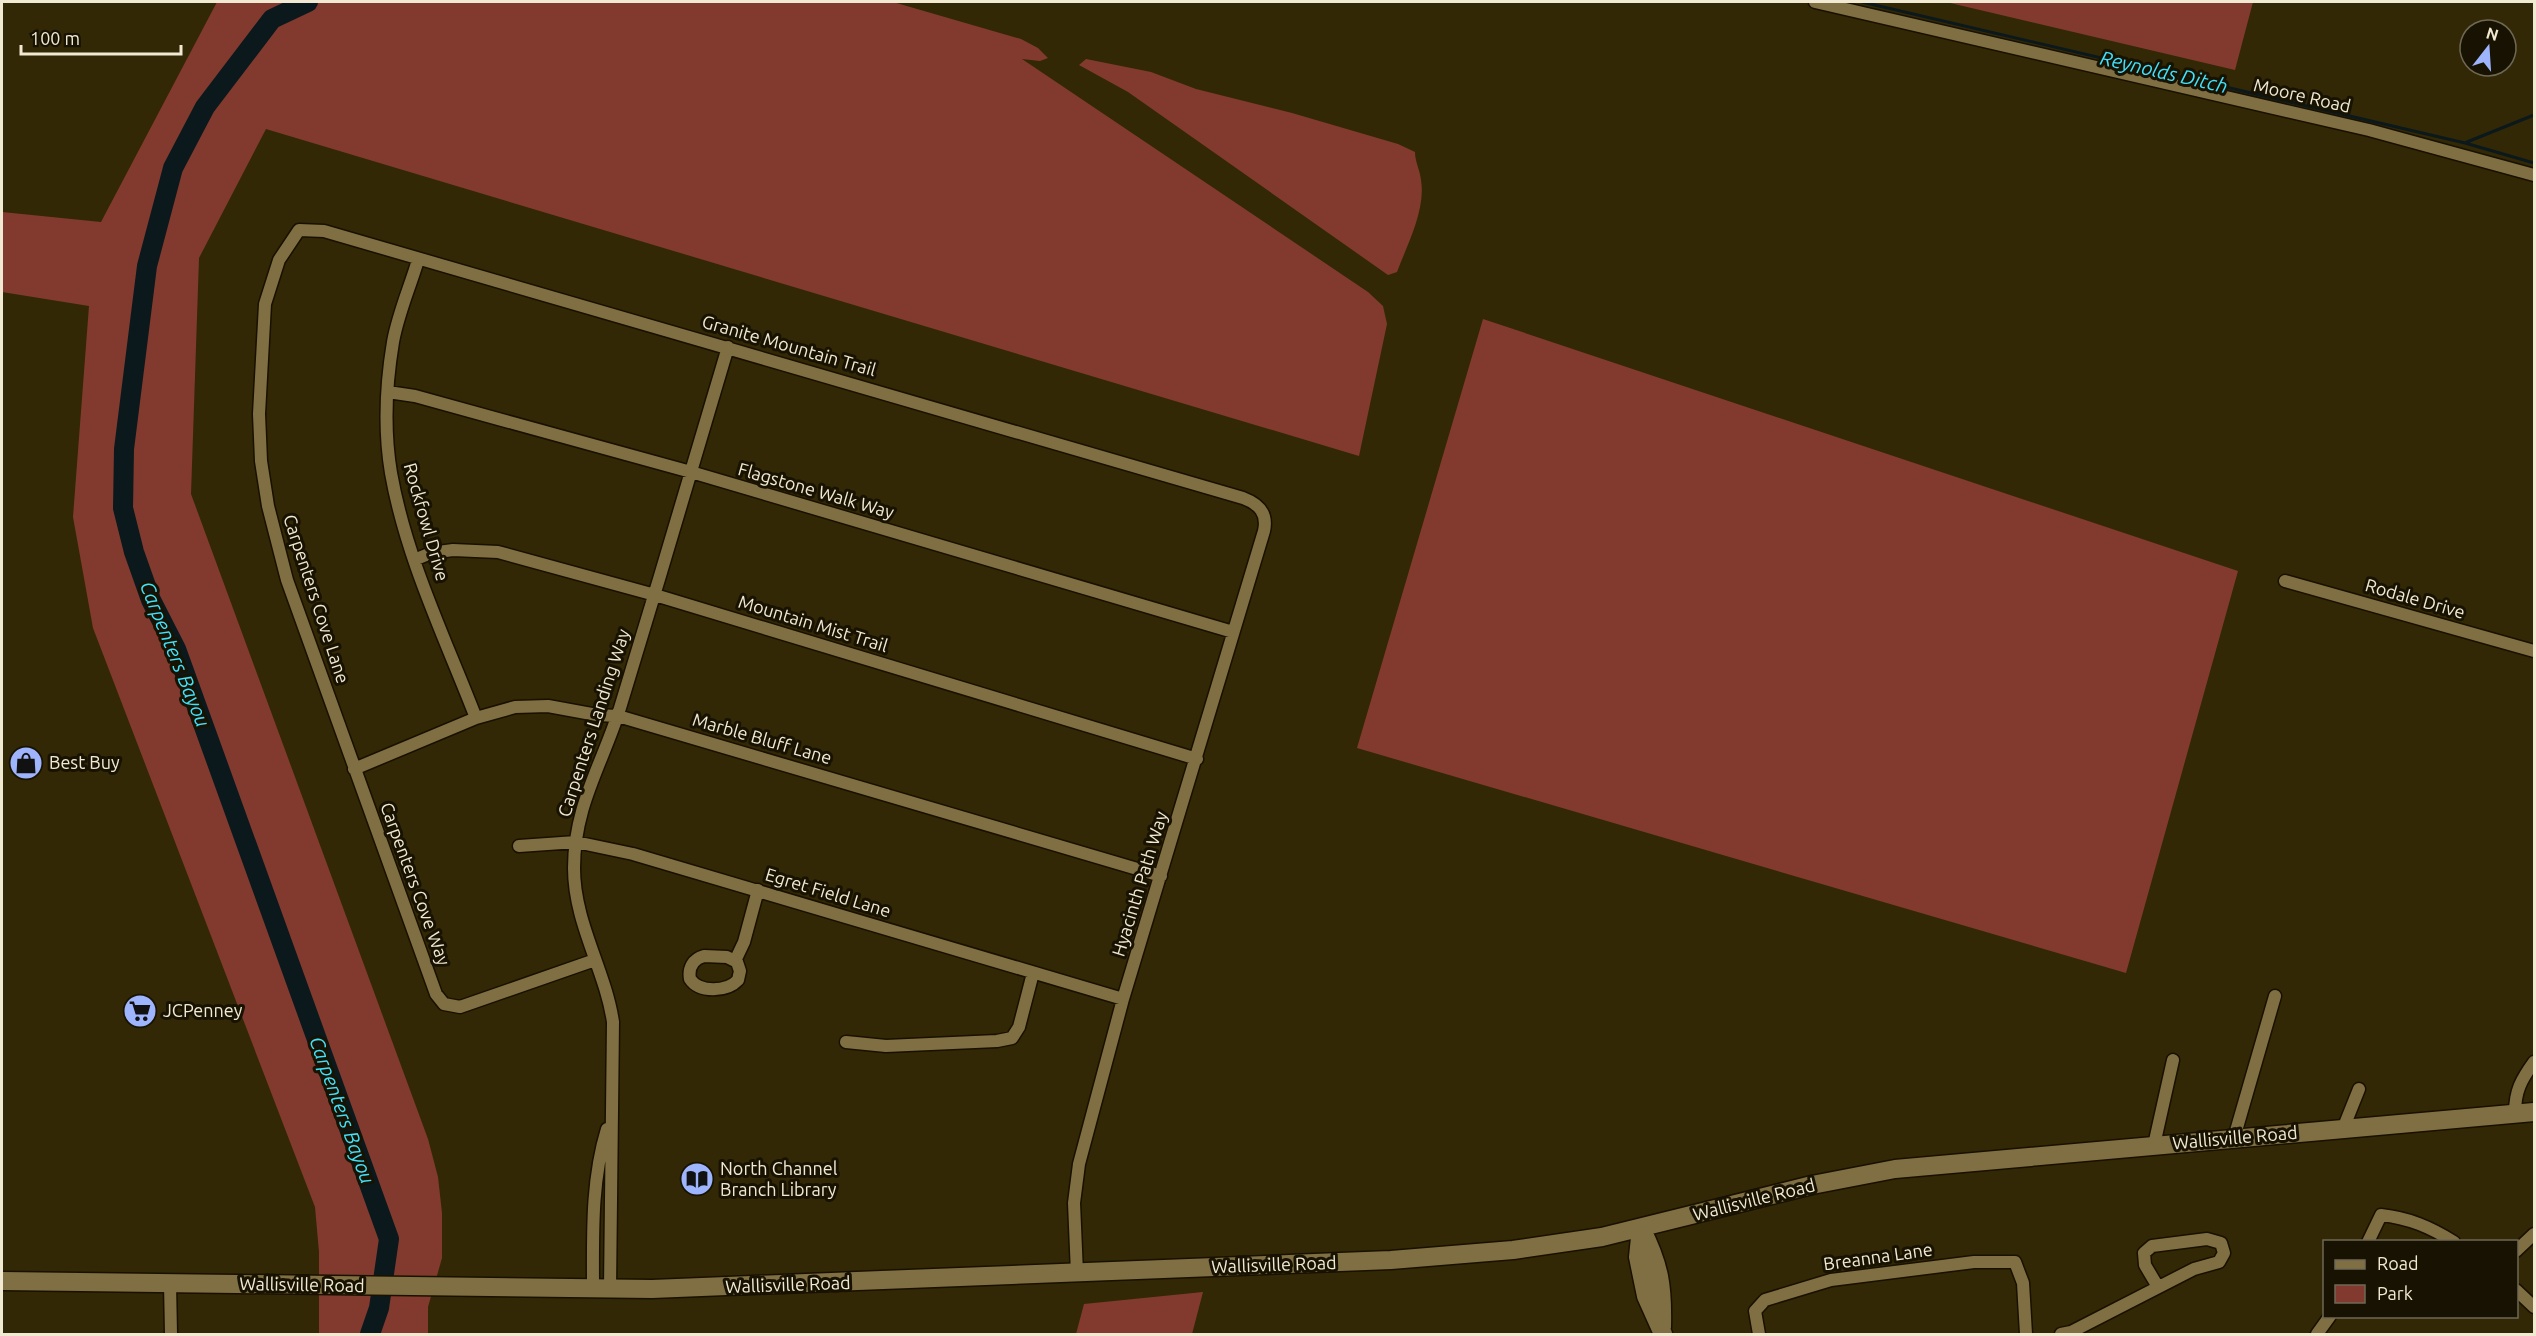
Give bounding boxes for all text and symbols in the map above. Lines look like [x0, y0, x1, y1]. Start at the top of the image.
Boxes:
scale bar [21, 18, 182, 56]
north arrow [2458, 18, 2518, 78]
text: N [2484, 23, 2501, 44]
text: 100 m [30, 28, 80, 48]
water label: Reynolds Ditch [2098, 46, 2230, 97]
street label: Moore Road [2252, 74, 2353, 116]
street label: Granite Mountain Trail [700, 311, 879, 380]
street label: Flagstone Walk Way [736, 458, 897, 522]
street label: Rockfowl Drive [401, 460, 453, 583]
street label: Carpenters Cove Lane [280, 512, 354, 686]
street label: Rodale Drive [2363, 574, 2467, 622]
water label: Carpenters Bayou [136, 578, 215, 730]
street label: Mountain Mist Trail [736, 591, 891, 655]
street label: Carpenters Landing Way [553, 626, 633, 819]
street label: Marble Bluff Lane [690, 709, 834, 767]
shop icon: Best Buy [8, 745, 44, 781]
place label: Best Buy [49, 752, 120, 772]
street label: Carpenters Cove Way [377, 799, 455, 968]
street label: Hyacinth Path Way [1107, 809, 1171, 959]
street label: Egret Field Lane [763, 863, 893, 921]
supermarket icon: JCPenney [122, 993, 158, 1029]
place label: JCPenney [163, 1000, 243, 1020]
water label: Carpenters Bayou [305, 1033, 380, 1187]
street label: Wallisville Road [2172, 1122, 2298, 1152]
place label: North Channel Branch Library [720, 1158, 838, 1199]
library icon: North Channel Branch Library [679, 1161, 715, 1197]
street label: Wallisville Road [1691, 1174, 1817, 1224]
street label: Breanna Lane [1822, 1238, 1934, 1274]
legend [2323, 1240, 2518, 1318]
street label: Wallisville Road [1211, 1252, 1337, 1276]
text: Road [2377, 1253, 2419, 1273]
street label: Wallisville Road [725, 1272, 851, 1296]
street label: Wallisville Road [239, 1273, 365, 1295]
text: Park [2377, 1283, 2413, 1303]

